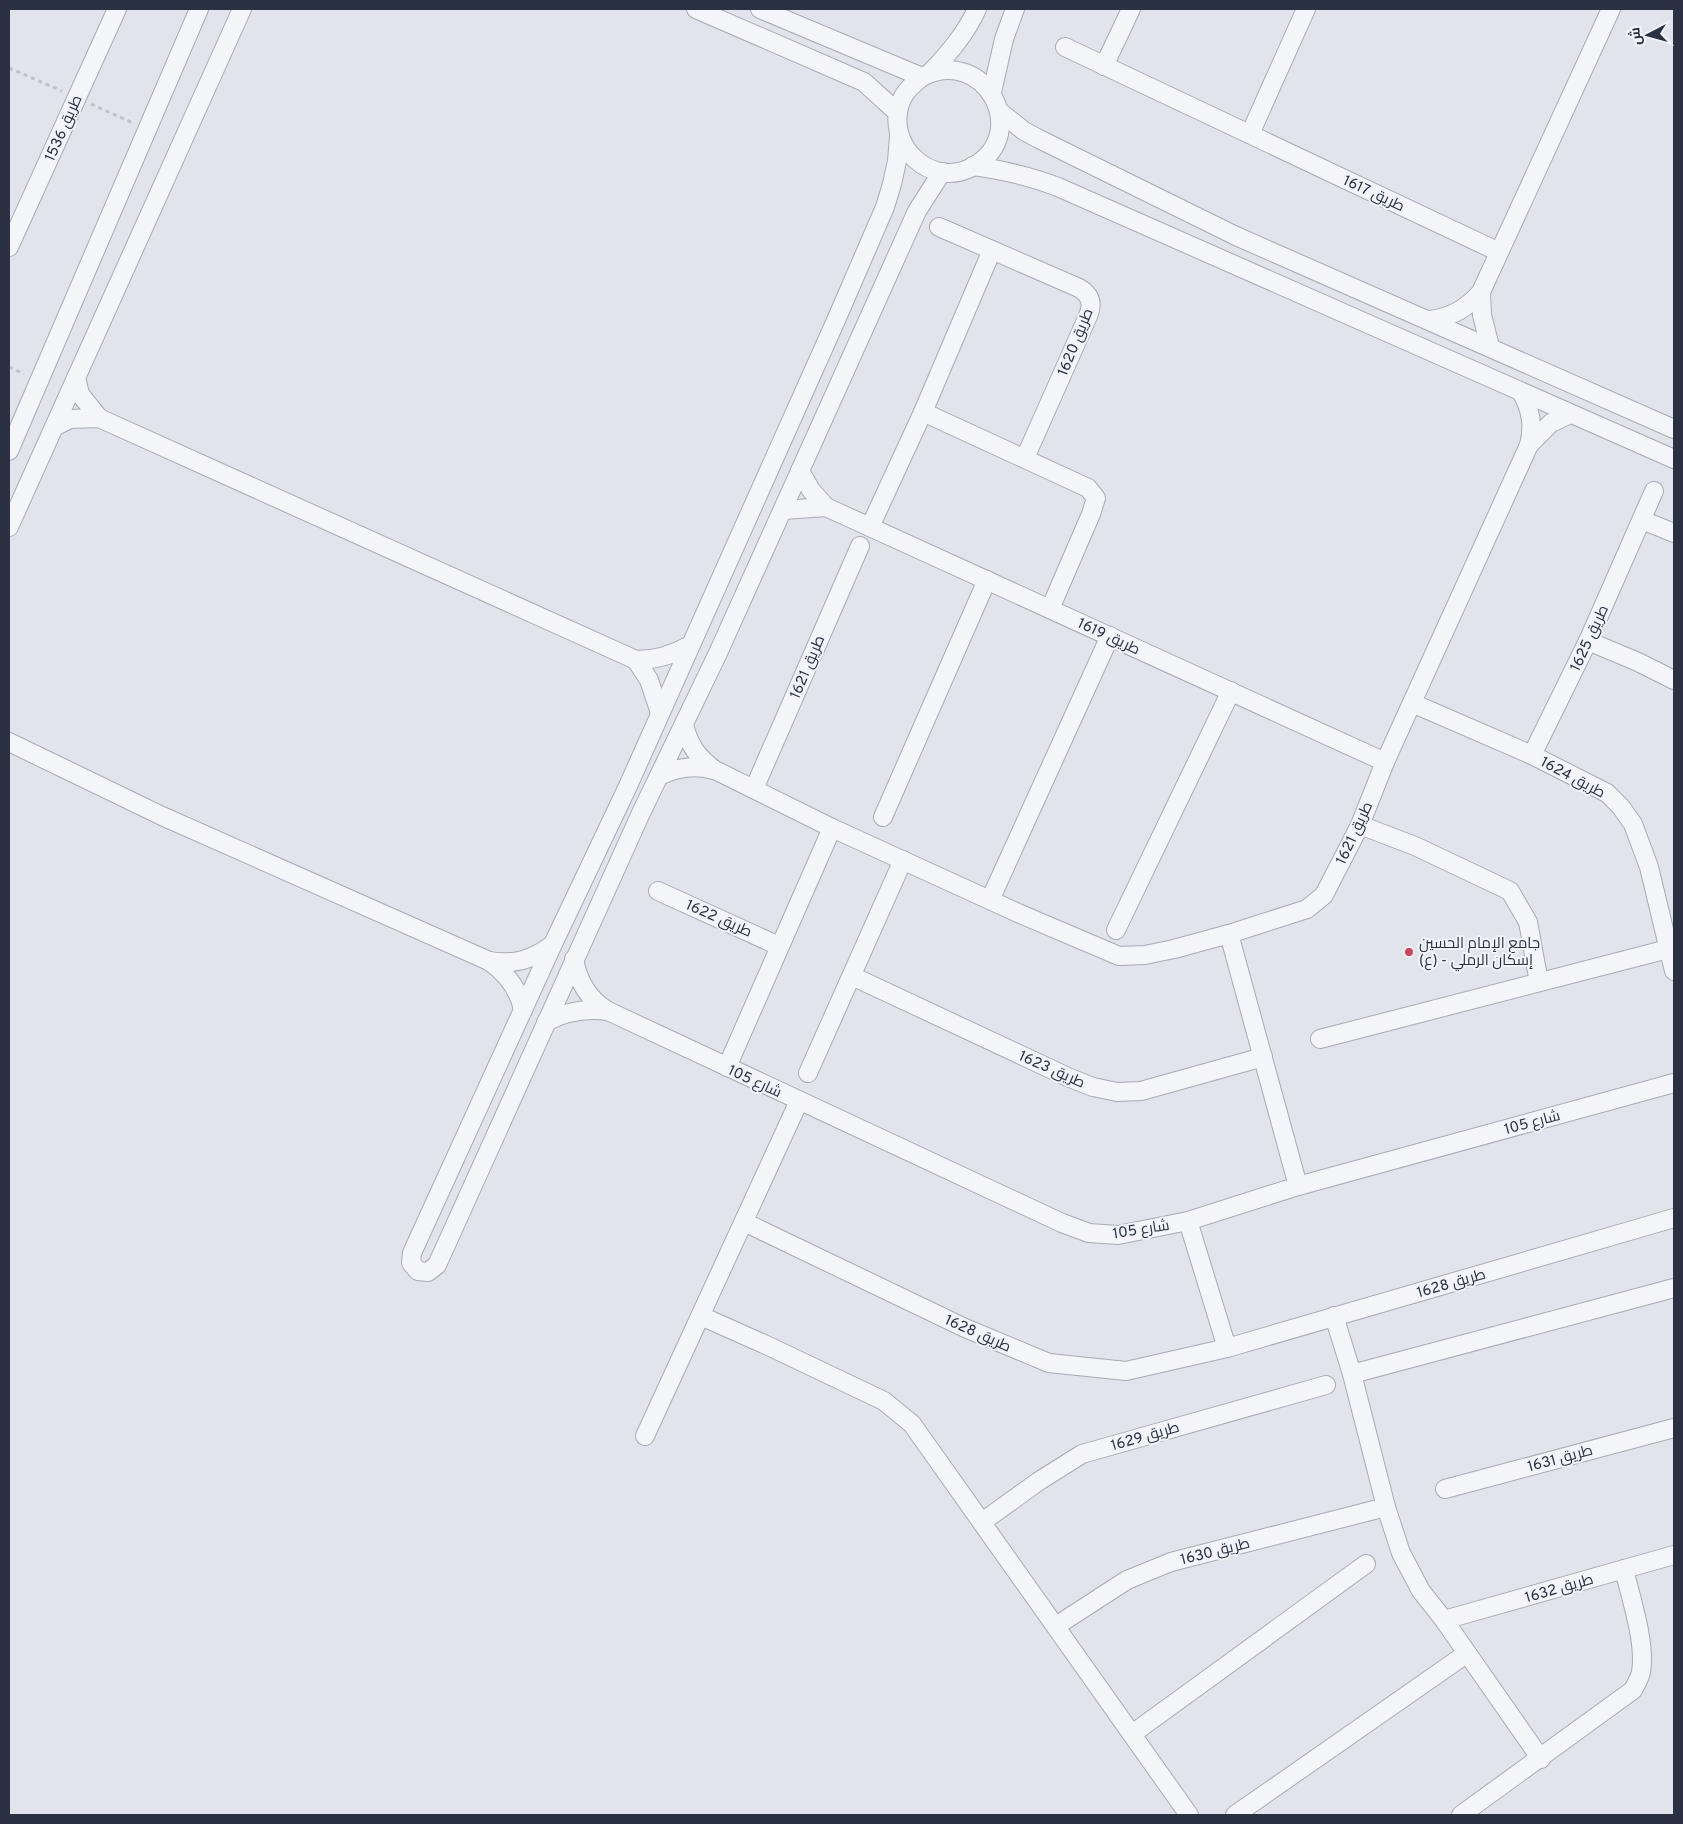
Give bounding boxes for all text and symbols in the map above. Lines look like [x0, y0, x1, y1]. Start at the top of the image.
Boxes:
north arrow [1623, 10, 1673, 60]
text: ش [1626, 26, 1646, 46]
street label: طريق 1536 [41, 92, 87, 165]
street label: طريق 1617 [1340, 172, 1407, 217]
street label: طريق 1620 [1054, 306, 1099, 379]
street label: طريق 1625 [1567, 603, 1614, 675]
street label: طريق 1619 [1074, 615, 1143, 660]
street label: طريق 1621 [787, 633, 830, 702]
street label: طريق 1624 [1537, 753, 1608, 803]
street label: طريق 1621 [1333, 799, 1378, 868]
street label: طريق 1622 [682, 896, 755, 942]
place label: جامع الإمام الحسين (ع) - إسكان الرملي [1419, 935, 1540, 972]
marker: جامع الإمام الحسين (ع) - إسكان الرملي [1403, 946, 1415, 958]
street label: طريق 1623 [1015, 1047, 1087, 1093]
street label: شارع 105 [724, 1062, 784, 1103]
street label: شارع 105 [1502, 1107, 1562, 1140]
street label: شارع 105 [1112, 1217, 1171, 1244]
street label: طريق 1628 [1415, 1266, 1488, 1303]
street label: طريق 1628 [941, 1311, 1014, 1357]
street label: طريق 1629 [1109, 1419, 1182, 1456]
street label: طريق 1631 [1526, 1442, 1595, 1477]
street label: طريق 1630 [1179, 1535, 1252, 1570]
street label: طريق 1632 [1523, 1571, 1596, 1608]

